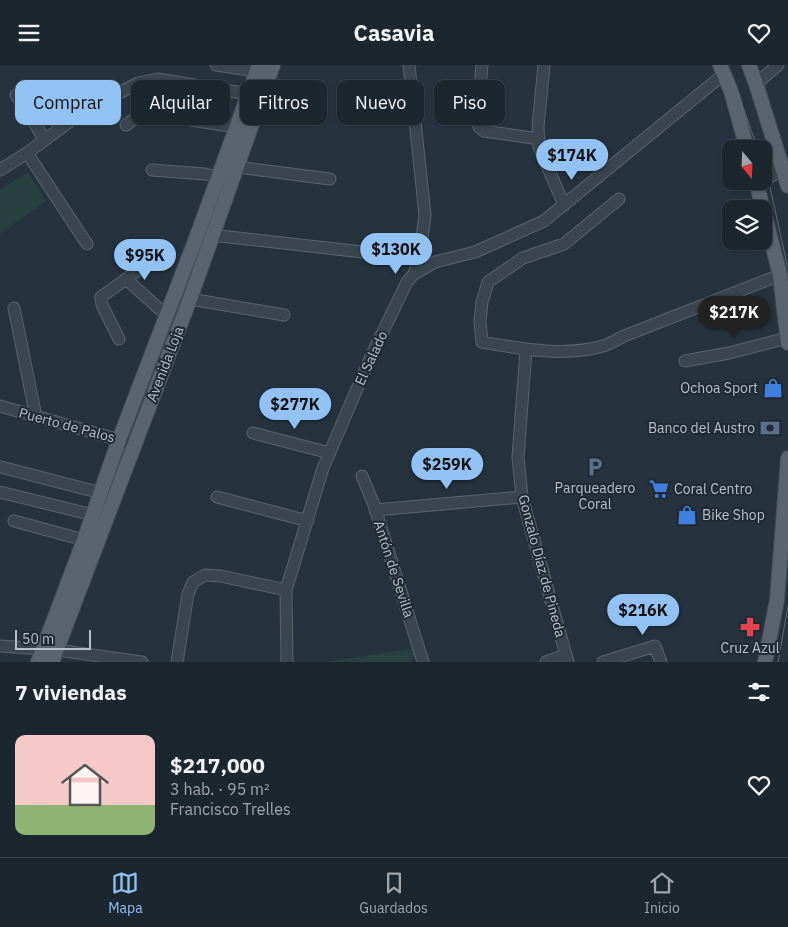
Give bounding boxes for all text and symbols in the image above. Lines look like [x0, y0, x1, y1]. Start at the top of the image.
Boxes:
text: Casavia [354, 18, 434, 47]
icon: menu [15, 19, 43, 47]
icon: heart [745, 19, 773, 47]
chip: Comprar [15, 80, 121, 125]
chip: Alquilar [131, 80, 230, 125]
chip: Filtros [240, 80, 327, 125]
chip: Nuevo [337, 80, 424, 125]
chip: Piso [434, 80, 505, 125]
pin: $174K [537, 139, 607, 181]
north arrow [722, 140, 772, 190]
map controls [722, 140, 772, 250]
text: $174K [547, 145, 597, 165]
button: layers [722, 200, 772, 250]
pin: $130K [361, 233, 431, 275]
pin: $95K [115, 239, 175, 281]
text: $130K [371, 239, 421, 259]
text: $95K [125, 245, 165, 265]
pin: $217K [699, 295, 769, 338]
text: $217K [709, 302, 759, 322]
street label: Avenida Loja [142, 323, 188, 404]
street label: El Salado [351, 328, 392, 388]
shop icon: Ochoa Sport [762, 377, 784, 399]
place label: Ochoa Sport [680, 379, 758, 397]
pin: $277K [260, 387, 330, 430]
text: $277K [270, 394, 320, 414]
street label: Puerto de Palos [17, 404, 117, 447]
bank icon: Banco del Austro [759, 417, 781, 439]
place label: Banco del Austro [648, 419, 755, 437]
pin: $259K [412, 447, 482, 490]
text: $259K [422, 454, 472, 474]
parking icon: Parqueadero Coral [584, 456, 606, 478]
supermarket icon: Coral Centro [648, 478, 670, 500]
place label: Parqueadero Coral [555, 479, 636, 513]
place label: Coral Centro [674, 480, 753, 498]
street label: Gonzalo Díaz de Pineda [514, 493, 570, 640]
shop icon: Bike Shop [676, 504, 698, 526]
place label: Bike Shop [702, 506, 765, 524]
street label: Antón de Sevilla [370, 518, 418, 620]
pin: $216K [608, 593, 678, 636]
text: $216K [618, 600, 668, 620]
pharmacy icon: Cruz Azul [739, 616, 761, 638]
scale bar [15, 627, 91, 650]
text: 50 m [22, 630, 54, 648]
place label: Cruz Azul [721, 639, 780, 657]
text: 7 viviendas [15, 678, 127, 706]
icon: filters [745, 678, 773, 706]
text: $217,000 [170, 751, 265, 779]
icon: home [55, 755, 115, 815]
icon: heart [745, 771, 773, 799]
text: 3 hab. · 95 m² [170, 779, 270, 799]
text: Francisco Trelles [170, 799, 291, 819]
tab: Mapa [108, 869, 143, 917]
tab: Guardados [359, 869, 428, 917]
tab: Inicio [644, 869, 680, 917]

